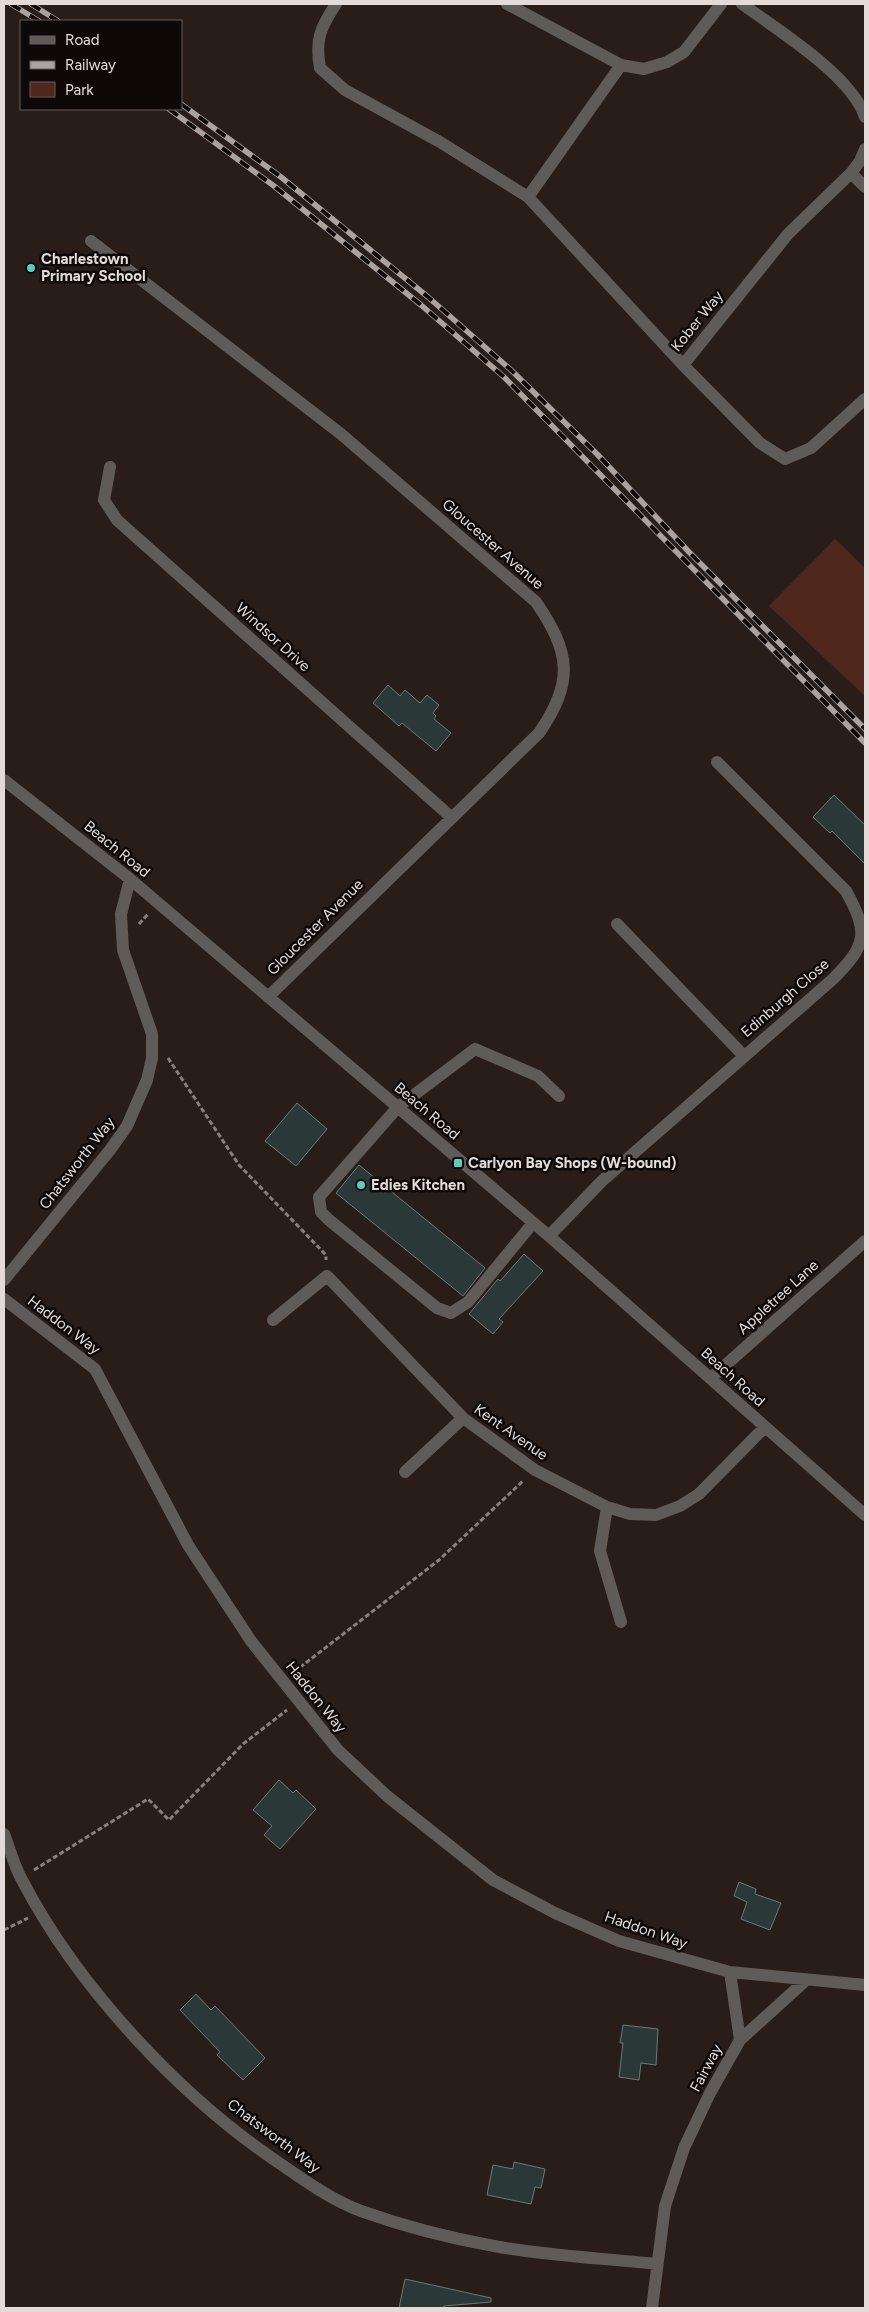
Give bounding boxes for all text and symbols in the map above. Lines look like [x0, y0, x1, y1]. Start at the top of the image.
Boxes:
legend [20, 20, 182, 110]
text: Road [65, 31, 100, 49]
text: Railway [65, 56, 116, 74]
text: Park [65, 81, 94, 99]
place label: Charlestown Primary School [41, 250, 146, 285]
marker: Charlestown Primary School [25, 262, 37, 274]
street label: Kober Way [667, 287, 727, 355]
street label: Gloucester Avenue [439, 495, 547, 593]
street label: Windsor Drive [232, 599, 314, 675]
street label: Beach Road [80, 817, 154, 881]
street label: Gloucester Avenue [263, 875, 367, 979]
street label: Edinburgh Close [737, 955, 833, 1041]
street label: Beach Road [391, 1078, 463, 1144]
street label: Chatsworth Way [35, 1113, 119, 1213]
place label: Carlyon Bay Shops (W-bound) [468, 1154, 677, 1172]
marker: Carlyon Bay Shops (W-bound) [452, 1157, 464, 1169]
place label: Edies Kitchen [371, 1176, 465, 1194]
marker: Edies Kitchen [355, 1179, 367, 1191]
street label: Appletree Lane [734, 1256, 822, 1338]
street label: Haddon Way [24, 1292, 104, 1358]
street label: Beach Road [697, 1344, 769, 1410]
street label: Kent Avenue [471, 1400, 551, 1464]
street label: Haddon Way [282, 1658, 350, 1736]
street label: Haddon Way [602, 1907, 690, 1953]
street label: Fairway [686, 2041, 726, 2095]
street label: Chatsworth Way [224, 2095, 324, 2177]

